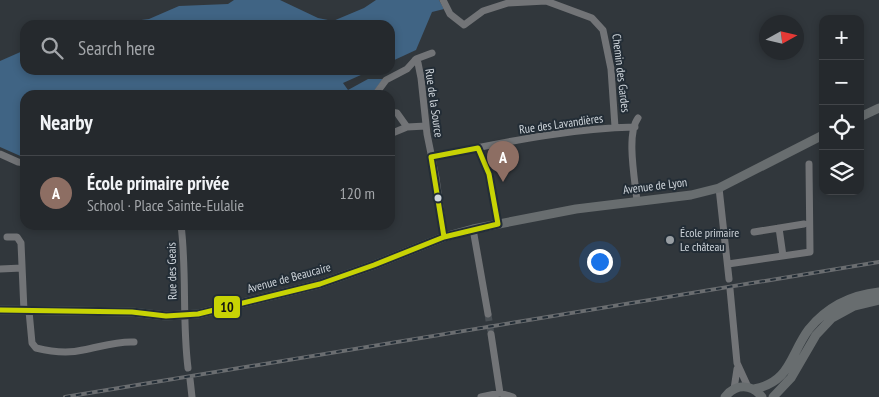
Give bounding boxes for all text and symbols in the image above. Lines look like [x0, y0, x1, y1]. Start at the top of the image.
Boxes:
north arrow [759, 15, 804, 60]
map controls [819, 15, 864, 195]
button: + [819, 15, 864, 60]
search box [20, 20, 395, 75]
street label: Chemin des Gardes [609, 33, 634, 113]
icon: search [38, 34, 66, 62]
text: Search here [78, 36, 155, 60]
button: − [819, 60, 864, 105]
street label: Rue de la Source [422, 68, 447, 138]
button: locate [819, 105, 864, 150]
text: Nearby [40, 109, 93, 136]
street label: Rue des Lavandières [518, 110, 604, 137]
pin: A [487, 141, 519, 182]
button: layers [819, 150, 864, 195]
text: École primaire privée [87, 171, 229, 195]
street label: Avenue de Lyon [622, 174, 688, 197]
text: A [52, 183, 60, 203]
text: 120 m [340, 183, 375, 203]
unlabelled marker [433, 193, 443, 203]
text: School · Place Sainte-Eulalie [87, 195, 244, 215]
place label: École primaire Le château [680, 225, 739, 254]
marker: École primaire Le château [664, 234, 676, 246]
street label: Rue des Geais [163, 242, 180, 300]
your location [587, 249, 613, 275]
street label: Avenue de Beaucaire [245, 259, 332, 296]
line badge: 10 [213, 295, 241, 319]
text: 10 [220, 298, 234, 316]

